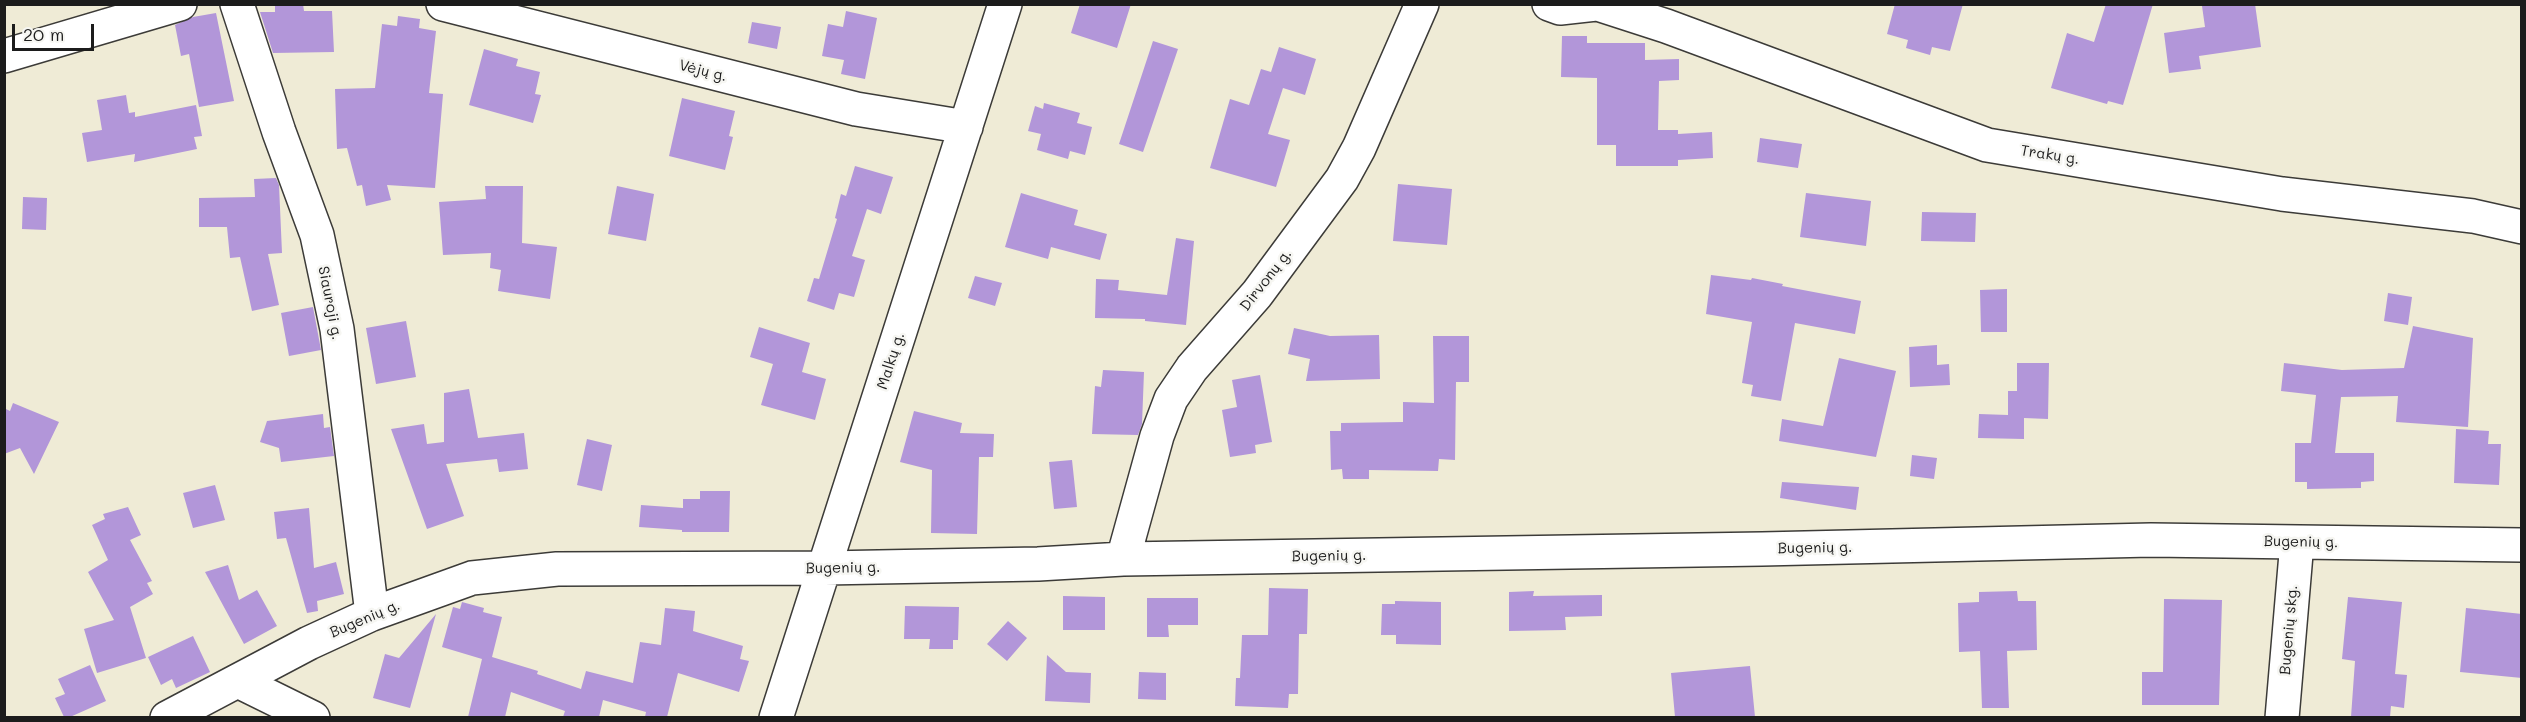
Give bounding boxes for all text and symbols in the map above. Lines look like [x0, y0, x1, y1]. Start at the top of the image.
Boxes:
scale bar [15, 12, 98, 50]
text: 20 m [23, 22, 64, 46]
street label: Vėjų g. [677, 56, 729, 86]
street label: Trakų g. [2019, 141, 2081, 169]
street label: Dirvonų g. [1236, 245, 1296, 315]
street label: Siauroji g. [314, 265, 346, 341]
street label: Malkų g. [873, 330, 909, 392]
street label: Bugenių g. [2264, 532, 2338, 552]
street label: Bugenių g. [1778, 538, 1852, 558]
street label: Bugenių g. [1292, 546, 1366, 566]
street label: Bugenių g. [806, 558, 880, 578]
street label: Bugenių skg. [2276, 584, 2302, 676]
street label: Bugenių g. [327, 596, 403, 642]

